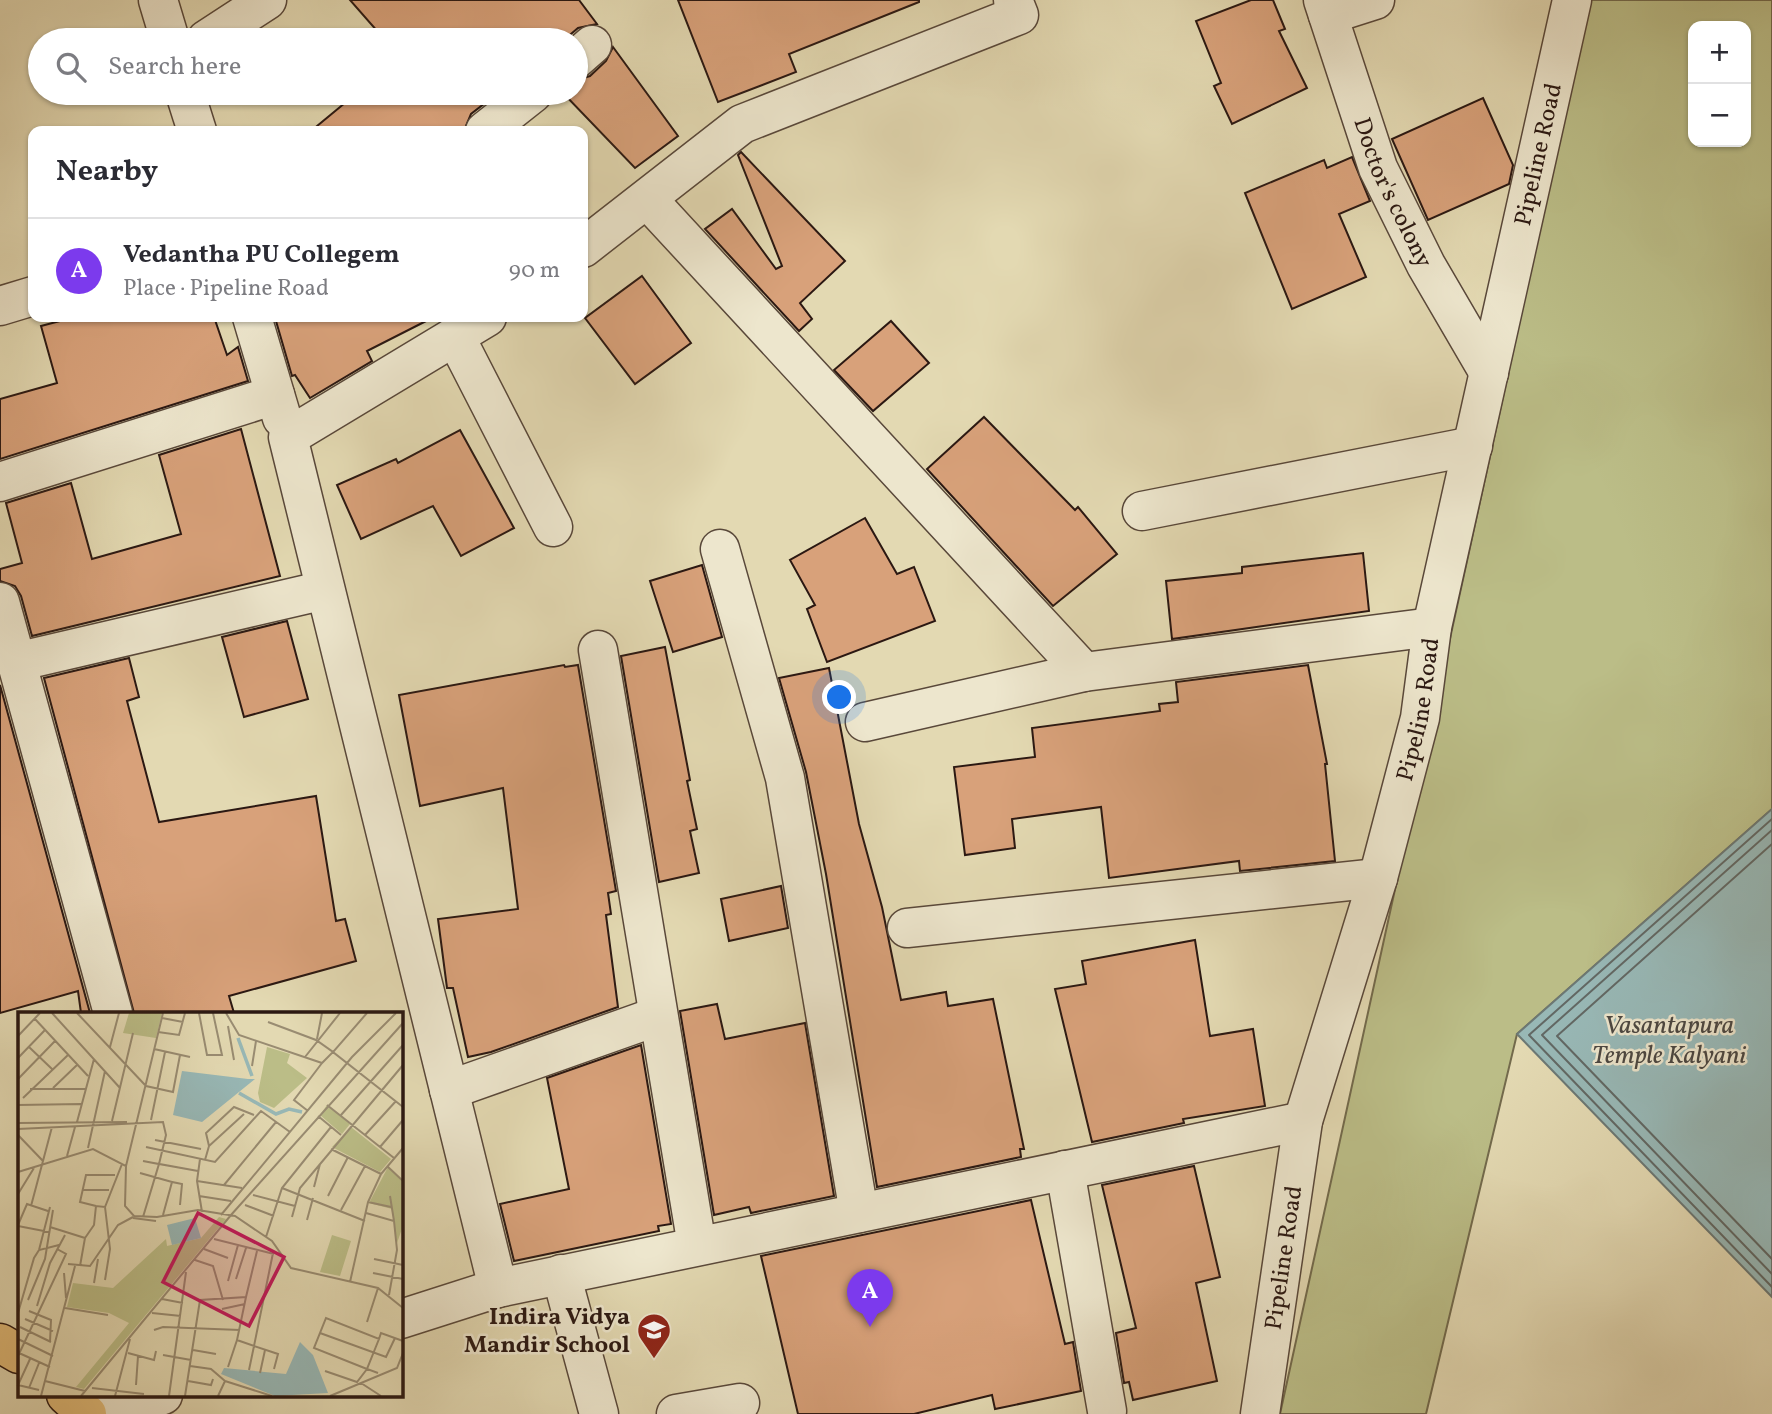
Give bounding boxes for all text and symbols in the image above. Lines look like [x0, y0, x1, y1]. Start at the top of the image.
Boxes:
map controls [1688, 21, 1751, 147]
button: + [1688, 21, 1751, 84]
search box [28, 28, 588, 105]
icon: search [52, 48, 90, 86]
text: Search here [108, 49, 241, 85]
street label: Pipeline Road [1507, 80, 1572, 229]
button: − [1688, 84, 1751, 147]
street label: Doctor's colony [1344, 113, 1440, 274]
text: Nearby [56, 151, 158, 193]
text: Vedantha PU Collegem [123, 237, 400, 273]
text: A [71, 255, 87, 287]
text: 90 m [509, 255, 560, 287]
text: Place · Pipeline Road [123, 273, 329, 305]
street label: Pipeline Road [1389, 636, 1449, 785]
your location [822, 680, 856, 714]
water label: Vasantapura Temple Kalyani [1592, 1008, 1746, 1074]
inset map [18, 1012, 402, 1396]
street label: Pipeline Road [1258, 1184, 1312, 1332]
pin: A [847, 1269, 893, 1327]
place label: Indira Vidya Mandir School [464, 1301, 630, 1363]
school or university icon: Indira Vidya Mandir School [635, 1311, 673, 1360]

